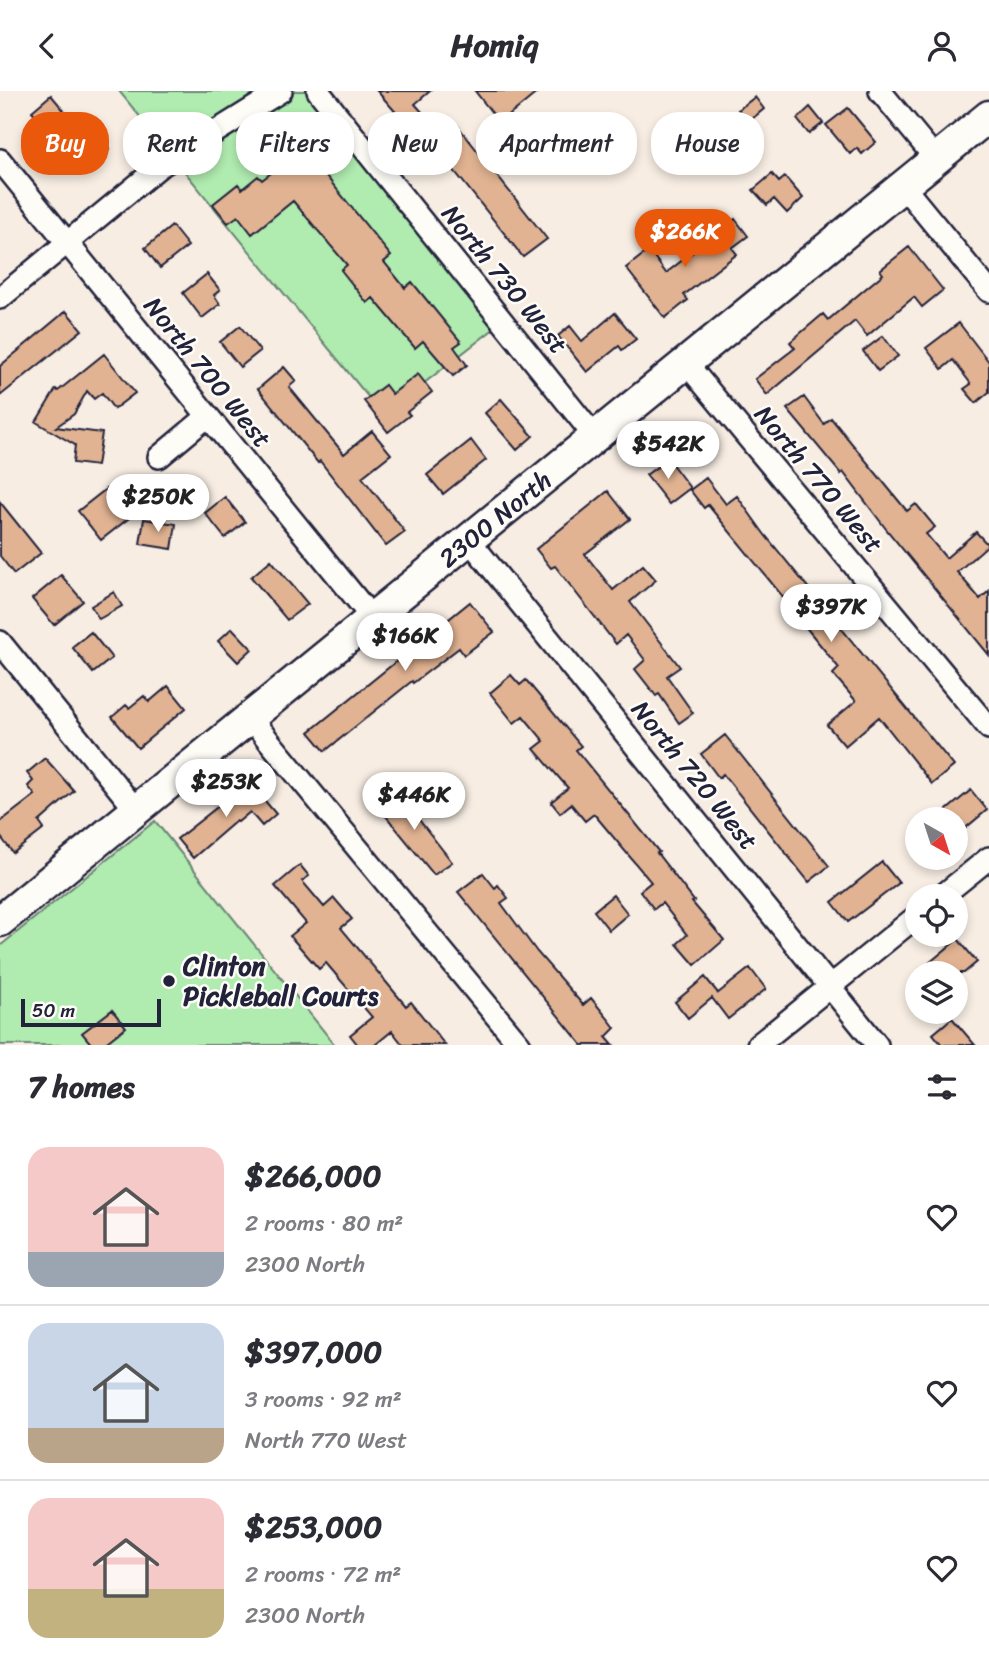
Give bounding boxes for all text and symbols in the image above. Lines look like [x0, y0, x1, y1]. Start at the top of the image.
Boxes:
text: Homiq [451, 17, 538, 74]
icon: back [28, 27, 66, 65]
icon: person [923, 27, 961, 65]
chip: Buy [21, 112, 109, 175]
chip: Rent [123, 112, 222, 175]
chip: Filters [236, 112, 354, 175]
chip: New [368, 112, 462, 175]
chip: Apartment [476, 112, 637, 175]
chip: House [651, 112, 764, 175]
street label: North 730 West [430, 194, 580, 364]
pin: $266K [636, 209, 734, 269]
text: $266K [651, 211, 719, 252]
street label: North 700 West [132, 286, 284, 458]
street label: North 770 West [742, 394, 896, 564]
pin: $542K [619, 421, 717, 481]
text: $542K [632, 423, 704, 464]
street label: 2300 North [428, 458, 562, 580]
pin: $250K [109, 475, 207, 534]
text: $250K [122, 476, 194, 517]
pin: $397K [782, 585, 880, 644]
text: $397K [796, 586, 866, 627]
pin: $166K [356, 613, 454, 673]
text: $166K [372, 615, 438, 656]
street label: North 720 West [619, 689, 771, 861]
pin: $253K [177, 759, 275, 819]
text: $253K [191, 761, 261, 802]
pin: $446K [365, 773, 463, 832]
text: $446K [378, 774, 450, 815]
north arrow [905, 807, 968, 870]
map controls [905, 807, 968, 1024]
button: locate [905, 884, 968, 947]
place label: Clinton Pickleball Courts [182, 943, 380, 1019]
button: layers [905, 961, 968, 1024]
marker: Clinton Pickleball Courts [161, 973, 177, 989]
text: 50 m [32, 994, 75, 1027]
scale bar [21, 996, 161, 1028]
text: 7 homes [28, 1060, 135, 1114]
icon: filters [923, 1068, 961, 1106]
text: $266,000 [245, 1149, 382, 1203]
icon: home [84, 1175, 168, 1259]
icon: heart [923, 1198, 961, 1236]
text: 2 rooms · 80 m² [245, 1203, 403, 1244]
text: 2300 North [245, 1244, 365, 1285]
text: $397,000 [245, 1325, 382, 1379]
icon: home [84, 1351, 168, 1435]
icon: heart [923, 1374, 961, 1412]
text: 3 rooms · 92 m² [245, 1379, 402, 1420]
text: North 770 West [245, 1420, 407, 1461]
text: $253,000 [245, 1500, 382, 1554]
icon: home [84, 1526, 168, 1610]
icon: heart [923, 1549, 961, 1587]
text: 2 rooms · 72 m² [245, 1554, 401, 1595]
text: 2300 North [245, 1595, 365, 1636]

